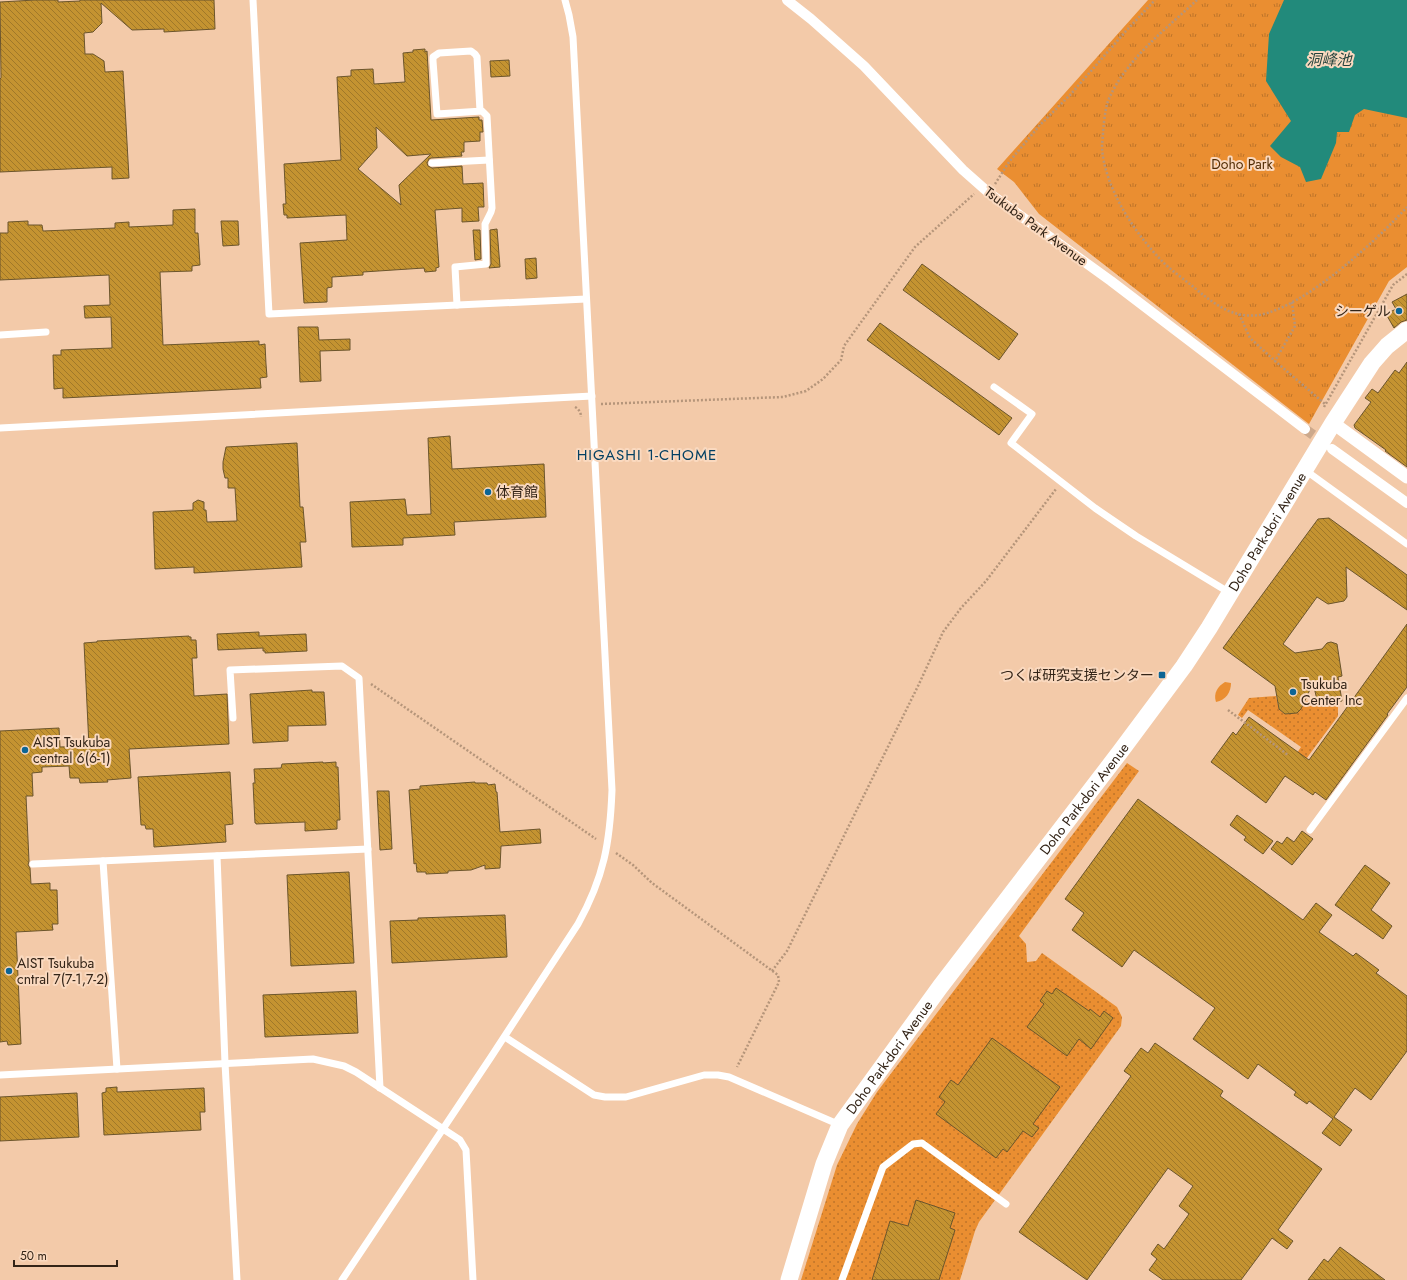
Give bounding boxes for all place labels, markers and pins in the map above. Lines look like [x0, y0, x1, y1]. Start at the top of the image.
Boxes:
place label: シーゲル [1335, 301, 1391, 321]
marker: シーゲル [1394, 306, 1404, 316]
place label: 体育館 [496, 482, 538, 502]
marker: 体育館 [483, 487, 493, 497]
place label: つくば研究支援センター [1000, 665, 1154, 685]
marker: つくば研究支援センター [1157, 670, 1167, 680]
place label: Tsukuba Center Inc [1301, 674, 1362, 710]
marker: Tsukuba Center Inc [1288, 687, 1298, 697]
place label: AIST Tsukuba central 6(6-1) [33, 732, 111, 768]
marker: AIST Tsukuba central 6(6-1) [20, 745, 30, 755]
place label: AIST Tsukuba cntral 7(7-1,7-2) [17, 953, 109, 989]
marker: AIST Tsukuba cntral 7(7-1,7-2) [4, 966, 14, 976]

